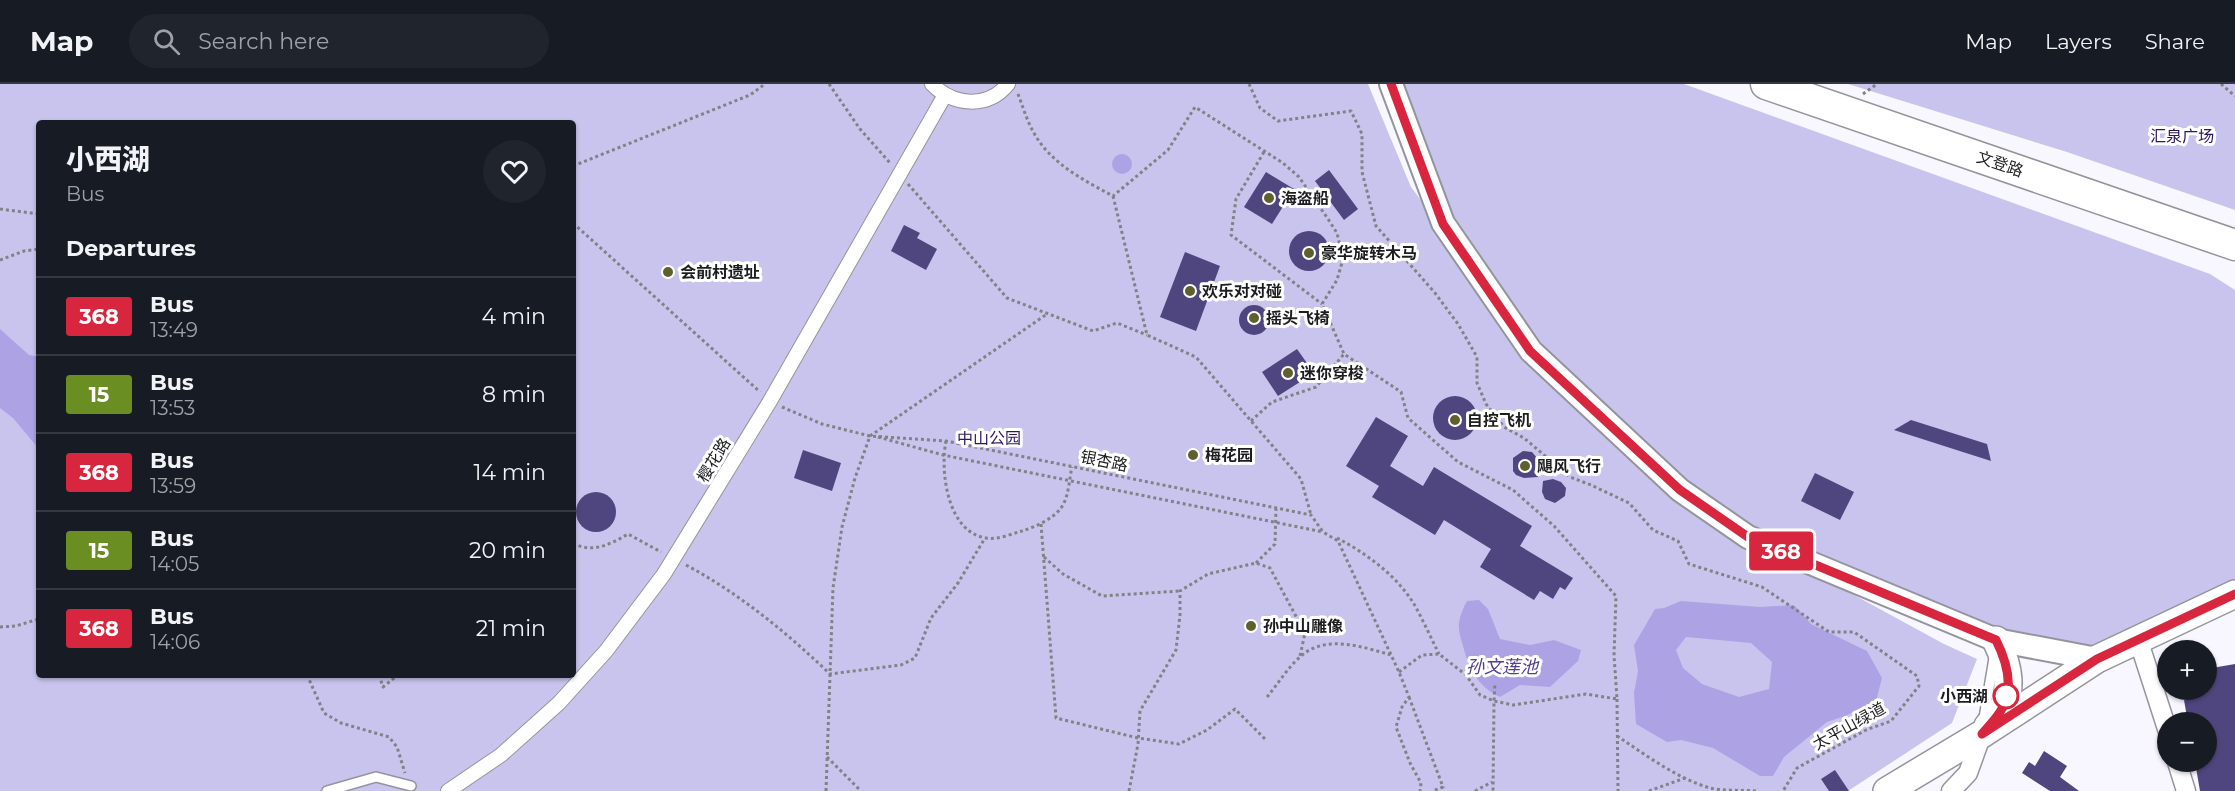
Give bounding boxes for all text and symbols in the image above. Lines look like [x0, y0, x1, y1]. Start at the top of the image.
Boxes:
search box [129, 14, 549, 68]
text: Map [30, 24, 93, 58]
icon: search [150, 25, 183, 58]
text: Search here [198, 28, 329, 55]
text: Map [1965, 29, 2012, 54]
text: Layers [2045, 29, 2112, 54]
text: Share [2145, 29, 2205, 54]
park label: 汇泉广场 [2150, 127, 2214, 146]
button: heart [483, 140, 546, 203]
text: 小西湖 [66, 142, 150, 176]
street label: 文登路 [1974, 147, 2026, 181]
text: Bus [66, 182, 104, 206]
place label: 海盗船 [1281, 189, 1329, 208]
marker: 海盗船 [1262, 191, 1276, 205]
text: Departures [66, 235, 196, 262]
place label: 豪华旋转木马 [1321, 244, 1417, 263]
marker: 豪华旋转木马 [1302, 246, 1316, 260]
place label: 会前村遗址 [680, 263, 760, 282]
marker: 会前村遗址 [661, 265, 675, 279]
place label: 欢乐对对碰 [1202, 282, 1282, 301]
marker: 欢乐对对碰 [1183, 284, 1197, 298]
text: Bus [150, 291, 194, 318]
text: 4 min [482, 303, 546, 330]
text: 368 [79, 304, 119, 329]
place label: 摇头飞椅 [1266, 309, 1330, 328]
marker: 摇头飞椅 [1247, 311, 1261, 325]
text: 13:49 [150, 318, 198, 342]
place label: 迷你穿梭 [1299, 364, 1364, 383]
marker: 迷你穿梭 [1281, 366, 1295, 380]
text: Bus [150, 369, 194, 396]
text: 8 min [482, 381, 546, 408]
text: 15 [89, 382, 109, 407]
text: 13:53 [150, 396, 195, 420]
place label: 自控飞机 [1467, 411, 1531, 430]
marker: 自控飞机 [1448, 413, 1462, 427]
park label: 中山公园 [957, 429, 1021, 448]
street label: 樱花路 [693, 435, 735, 485]
place label: 梅花园 [1205, 446, 1253, 465]
text: Bus [150, 447, 194, 474]
street label: 银杏路 [1079, 447, 1129, 475]
marker: 梅花园 [1186, 448, 1200, 462]
place label: 飓风飞行 [1537, 457, 1601, 476]
text: 14 min [474, 459, 546, 486]
marker: 飓风飞行 [1518, 459, 1532, 473]
text: 368 [79, 460, 119, 485]
text: 13:59 [150, 474, 196, 498]
text: Bus [150, 525, 194, 552]
line badge: 368 [1746, 532, 1816, 570]
text: 20 min [469, 537, 546, 564]
text: 15 [89, 538, 109, 563]
text: 368 [1761, 539, 1801, 564]
text: 14:05 [150, 552, 199, 576]
text: Bus [150, 603, 194, 630]
text: 21 min [476, 615, 546, 642]
text: 368 [79, 616, 119, 641]
place label: 孙中山雕像 [1263, 617, 1343, 636]
marker: 孙中山雕像 [1244, 619, 1258, 633]
text: 14:06 [150, 630, 200, 654]
map controls [2157, 640, 2217, 772]
button: + [2157, 640, 2217, 700]
water label: 孙文莲池 [1466, 656, 1540, 678]
marker: 小西湖 [1993, 683, 2019, 709]
place label: 小西湖 [1940, 687, 1988, 706]
street label: 太平山绿道 [1809, 698, 1889, 754]
button: − [2157, 712, 2217, 772]

